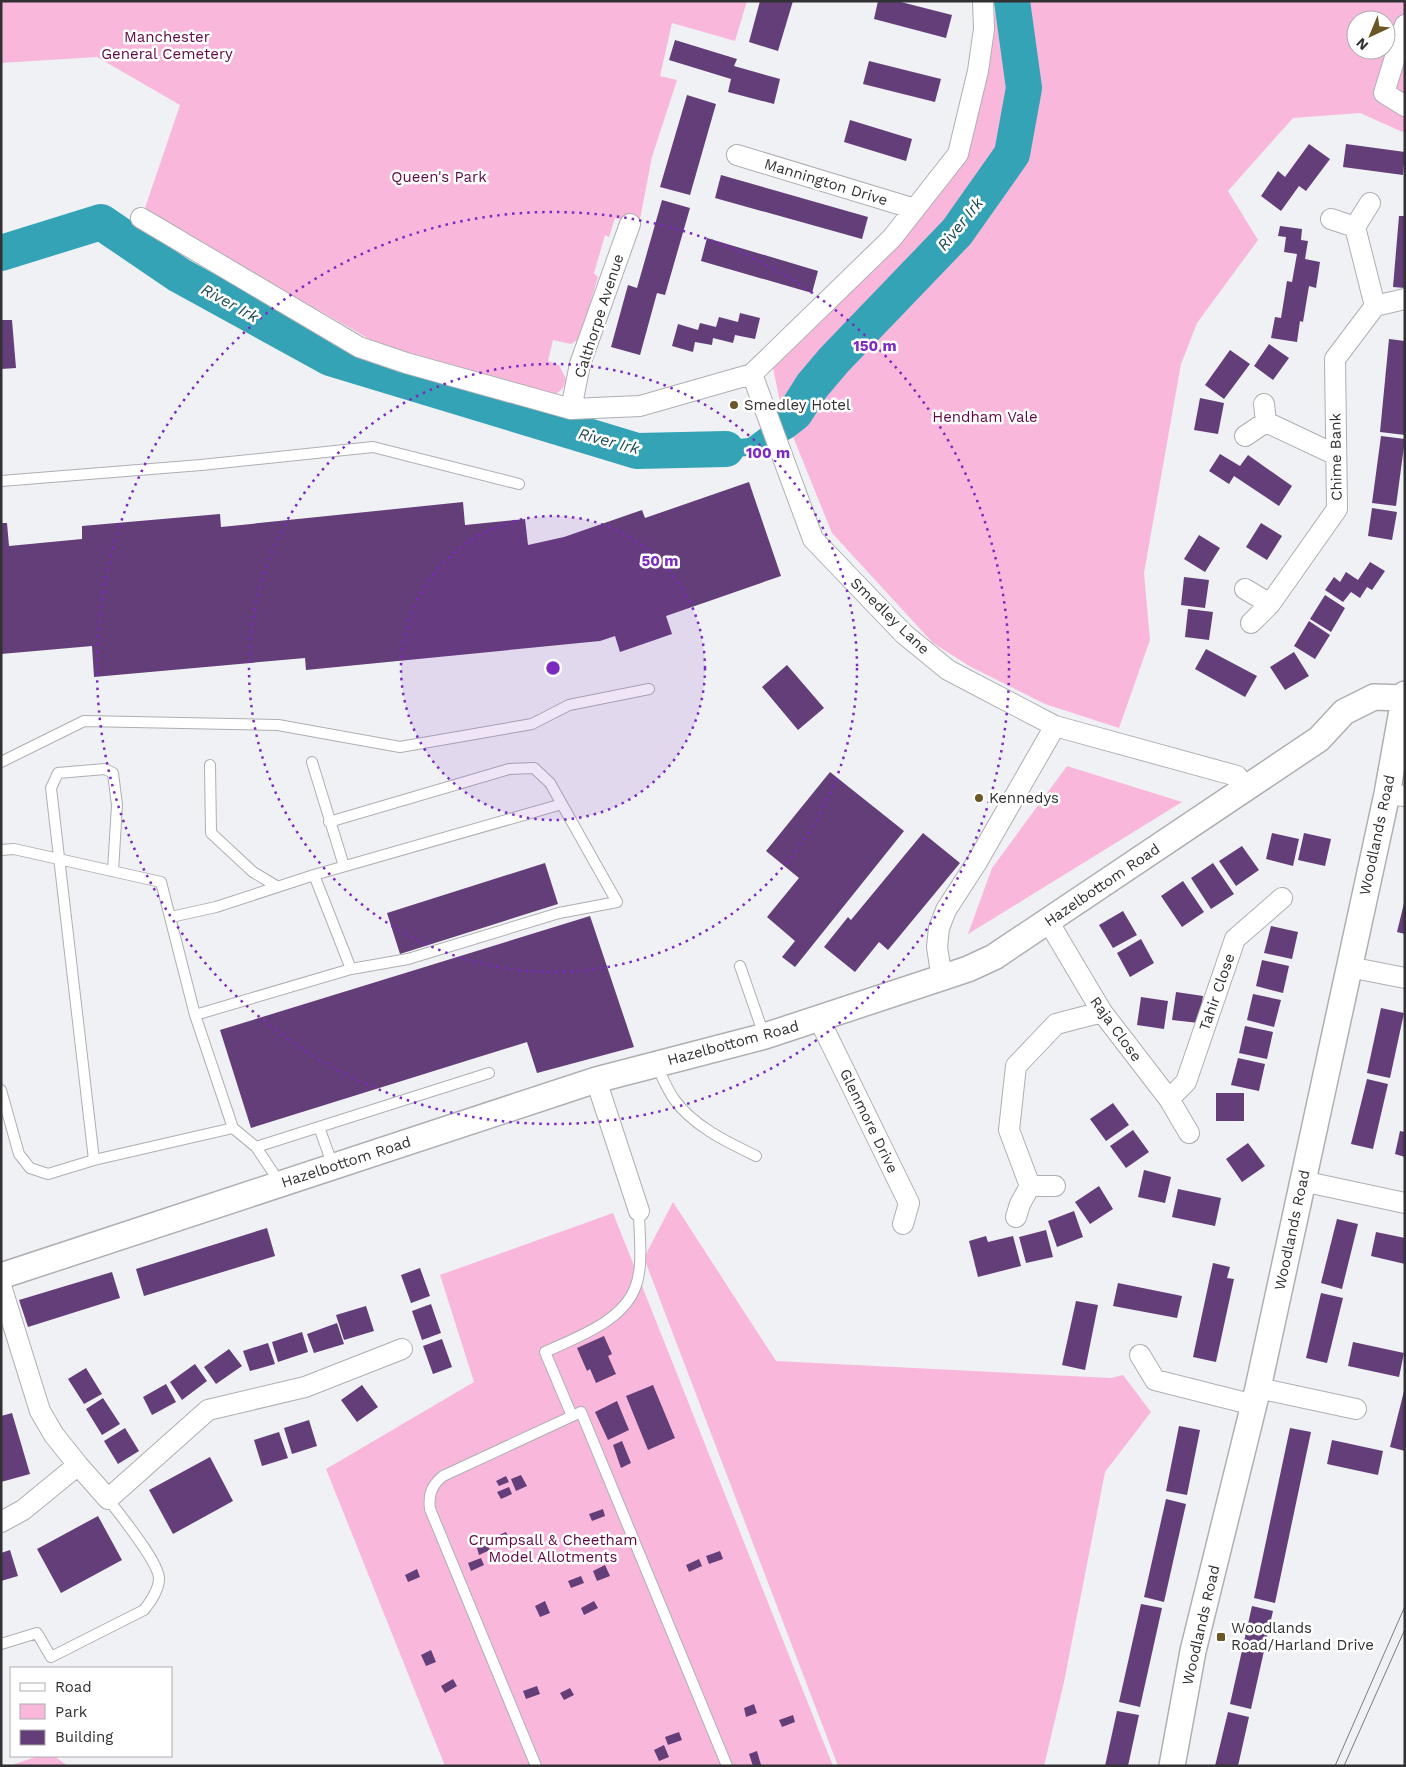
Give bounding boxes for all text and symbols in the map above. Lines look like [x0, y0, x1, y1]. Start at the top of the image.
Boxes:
north arrow [1346, 10, 1396, 60]
park label: Manchester General Cemetery [101, 28, 233, 63]
text: N [1353, 35, 1371, 54]
street label: Mannington Drive [762, 155, 890, 209]
park label: Queen's Park [391, 168, 487, 186]
water label: River Irk [933, 193, 988, 254]
street label: Calthorpe Avenue [570, 252, 628, 380]
water label: River Irk [198, 280, 263, 327]
text: 150 m [853, 337, 897, 355]
place label: Smedley Hotel [744, 396, 851, 414]
marker: Smedley Hotel [728, 399, 740, 411]
park label: Hendham Vale [932, 408, 1038, 426]
street label: Chime Bank [1326, 413, 1346, 501]
water label: River Irk [576, 424, 643, 459]
text: 100 m [746, 444, 790, 462]
text: 50 m [642, 552, 678, 570]
street label: Smedley Lane [847, 574, 933, 658]
centre of rings [544, 659, 562, 677]
street label: Woodlands Road [1355, 773, 1399, 897]
place label: Kennedys [989, 789, 1059, 807]
marker: Kennedys [973, 792, 985, 804]
street label: Hazelbottom Road [1041, 840, 1163, 930]
street label: Tahir Close [1195, 951, 1239, 1033]
street label: Raja Close [1086, 993, 1146, 1065]
street label: Hazelbottom Road [665, 1017, 801, 1069]
street label: Glenmore Drive [836, 1066, 902, 1176]
street label: Hazelbottom Road [279, 1133, 413, 1191]
street label: Woodlands Road [1270, 1168, 1314, 1292]
park label: Crumpsall & Cheetham Model Allotments [468, 1531, 638, 1566]
street label: Woodlands Road [1178, 1563, 1224, 1687]
place label: Woodlands Road/Harland Drive [1231, 1619, 1374, 1654]
marker: Woodlands Road/Harland Drive [1215, 1631, 1227, 1643]
legend [10, 1667, 172, 1757]
text: Road [55, 1678, 92, 1696]
text: Park [55, 1703, 88, 1721]
text: Building [55, 1728, 113, 1746]

